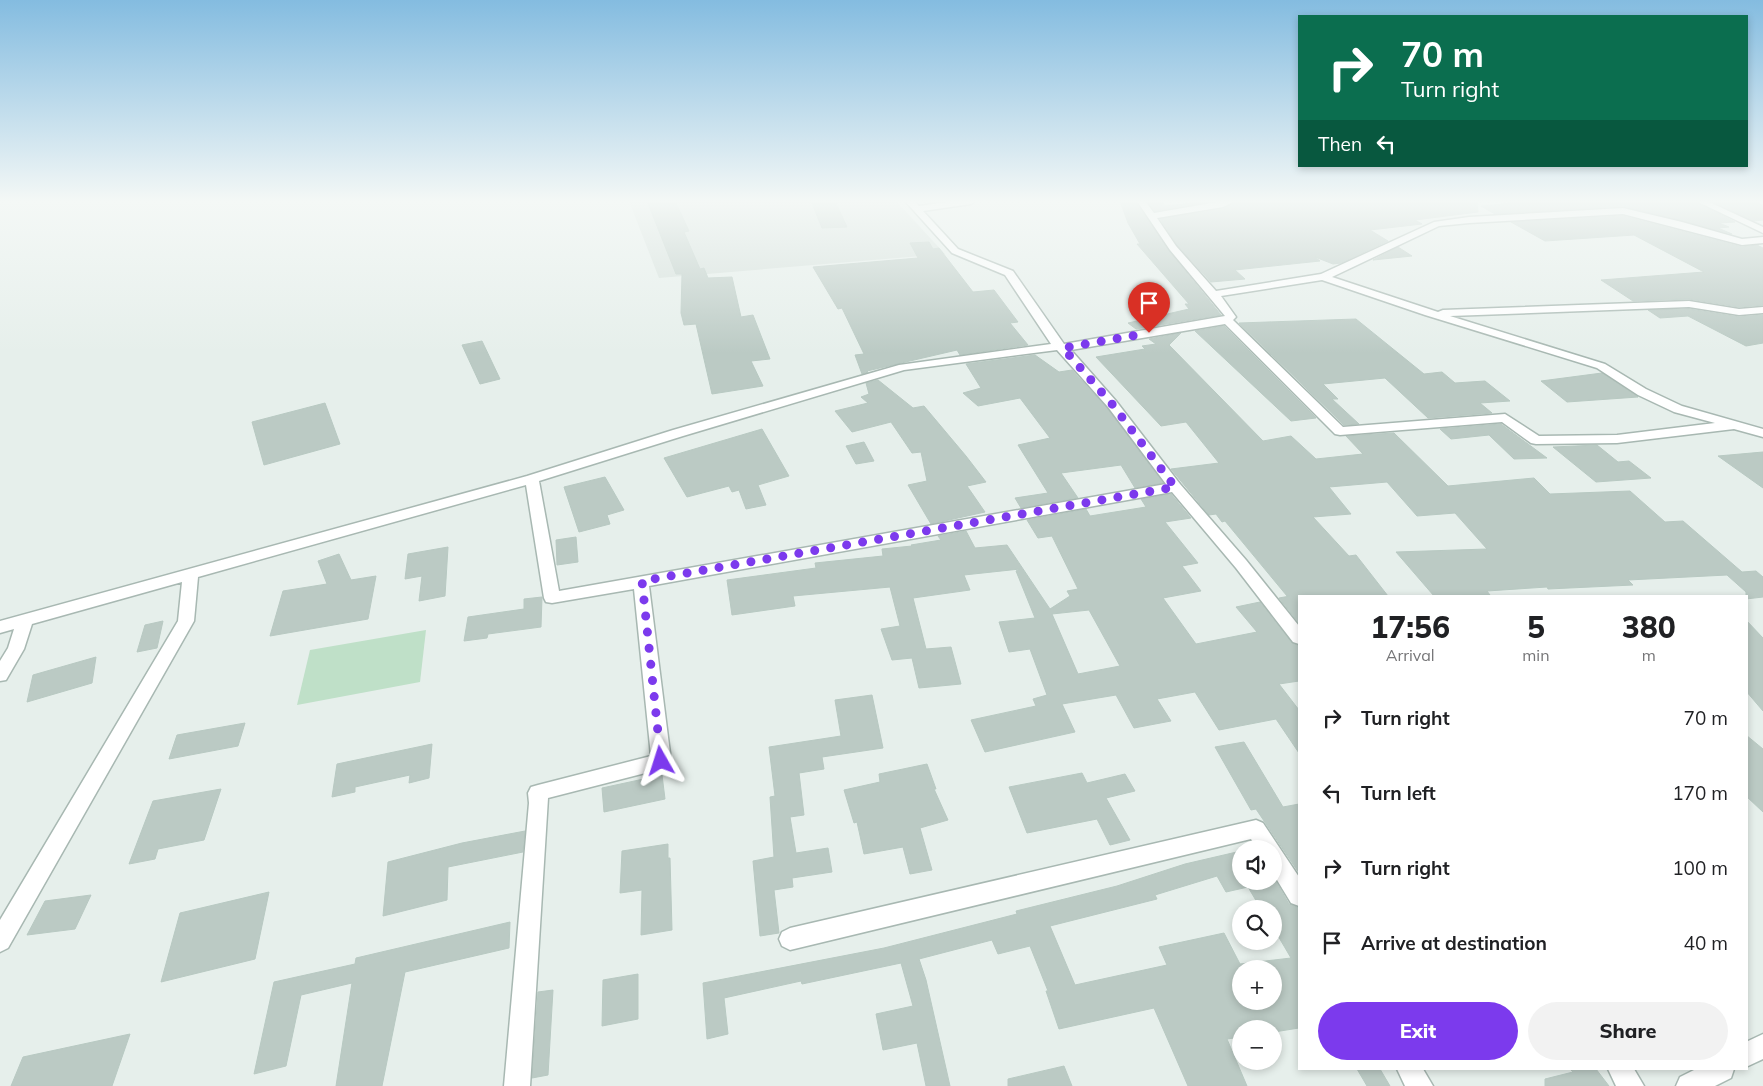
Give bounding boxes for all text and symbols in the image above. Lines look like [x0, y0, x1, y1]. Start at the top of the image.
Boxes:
text: 70 m [1401, 32, 1484, 76]
icon: right [1318, 35, 1383, 100]
text: Turn right [1401, 75, 1499, 103]
icon: left [1372, 130, 1400, 158]
text: Then [1318, 132, 1362, 156]
pin [1128, 282, 1170, 333]
icon: arrive [1135, 289, 1163, 317]
text: 17:56 [1370, 608, 1450, 646]
text: 5 [1527, 608, 1545, 646]
text: 380 [1622, 608, 1676, 646]
text: Arrival [1386, 645, 1435, 665]
text: min [1522, 645, 1550, 665]
text: m [1642, 645, 1656, 665]
icon: right [1318, 704, 1346, 732]
text: Turn right [1361, 706, 1450, 730]
text: 70 m [1684, 706, 1728, 730]
position arrow [634, 734, 686, 786]
icon: left [1318, 779, 1346, 807]
text: Turn left [1361, 781, 1436, 805]
text: 170 m [1672, 781, 1728, 805]
map controls [1232, 840, 1282, 1070]
button: sound [1232, 840, 1282, 890]
icon: right [1318, 854, 1346, 882]
text: Turn right [1361, 856, 1450, 880]
text: 100 m [1672, 856, 1728, 880]
button: search [1232, 900, 1282, 950]
icon: arrive [1318, 929, 1346, 957]
text: Arrive at destination [1361, 931, 1547, 955]
text: 40 m [1684, 931, 1728, 955]
button: + [1232, 960, 1282, 1010]
button: Exit [1318, 1002, 1518, 1060]
button: Share [1528, 1002, 1728, 1060]
button: − [1232, 1020, 1282, 1070]

